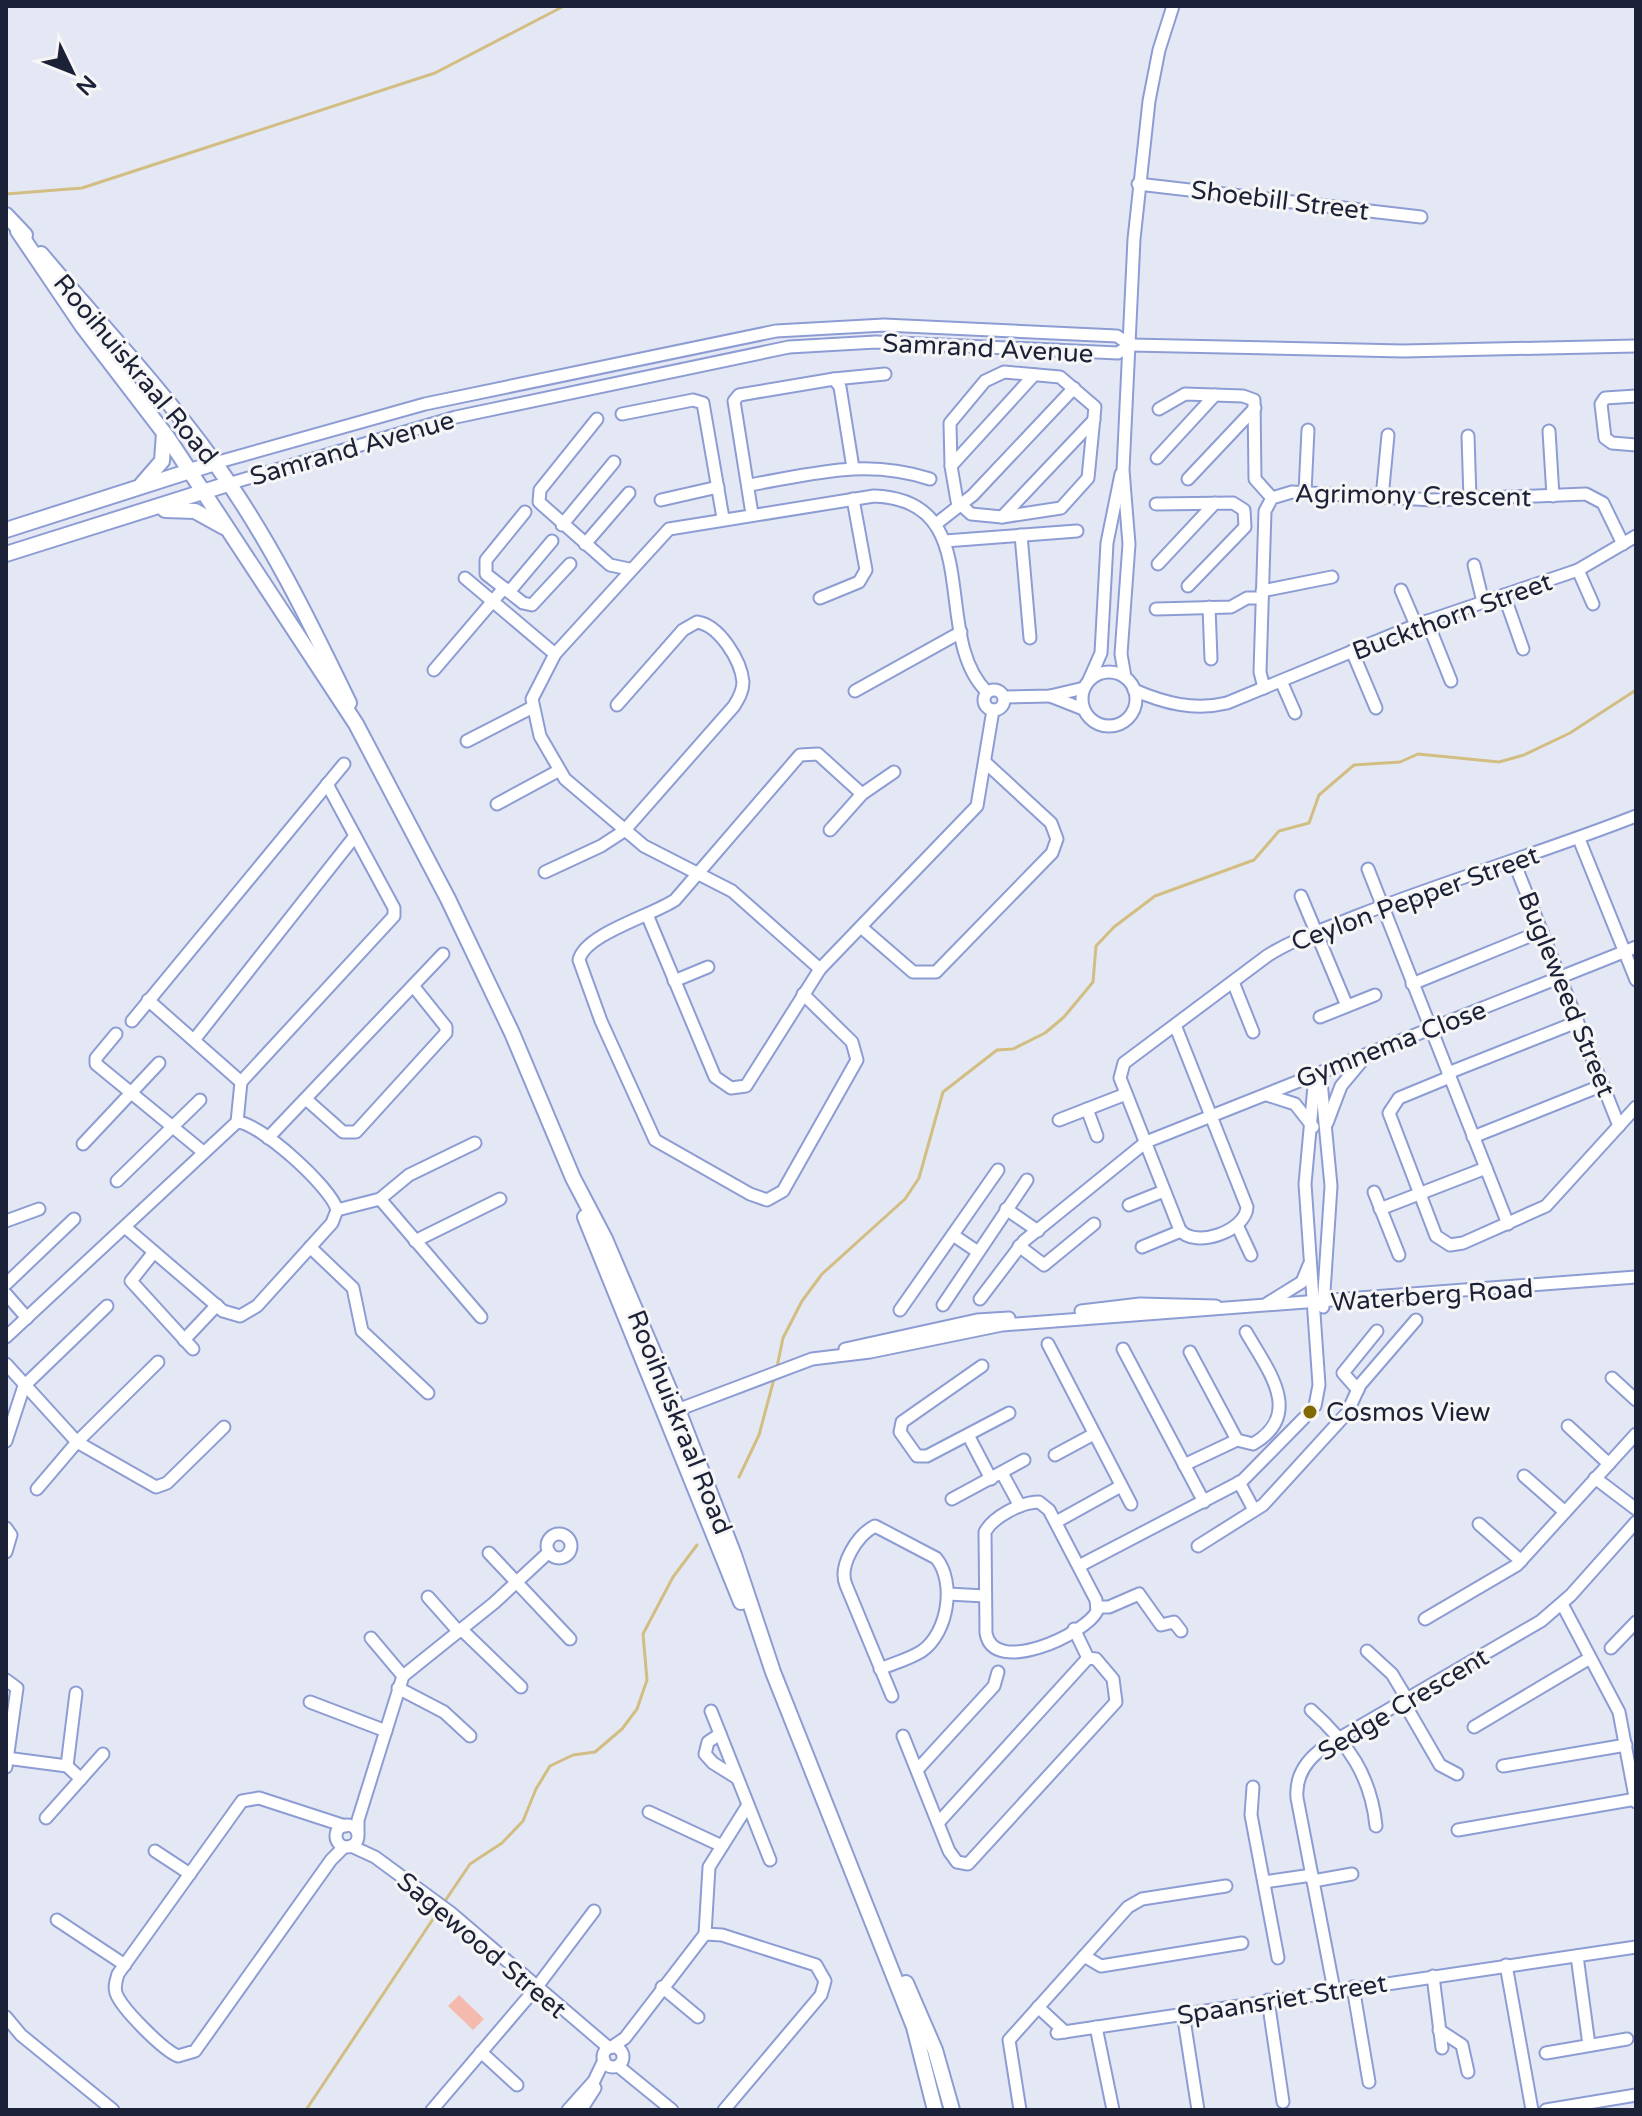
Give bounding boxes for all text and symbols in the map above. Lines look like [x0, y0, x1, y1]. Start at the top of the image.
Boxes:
north arrow [32, 32, 112, 112]
text: N [70, 70, 101, 100]
street label: Shoebill Street [1189, 174, 1371, 227]
street label: Rooihuiskraal Road [47, 268, 224, 471]
street label: Samrand Avenue [882, 327, 1094, 370]
street label: Samrand Avenue [246, 404, 458, 492]
street label: Agrimony Crescent [1294, 478, 1532, 513]
street label: Buckthorn Street [1348, 566, 1556, 667]
street label: Ceylon Pepper Street [1287, 839, 1543, 958]
street label: Bugleweed Street [1511, 887, 1622, 1101]
street label: Gymnema Close [1292, 994, 1490, 1095]
street label: Waterberg Road [1330, 1273, 1534, 1318]
street label: Rooihuiskraal Road [620, 1306, 739, 1539]
place label: Cosmos View [1326, 1397, 1490, 1428]
marker: Cosmos View [1301, 1403, 1319, 1421]
street label: Sedge Crescent [1312, 1641, 1494, 1768]
street label: Sagewood Street [391, 1866, 573, 2025]
street label: Spaansriet Street [1175, 1968, 1389, 2031]

